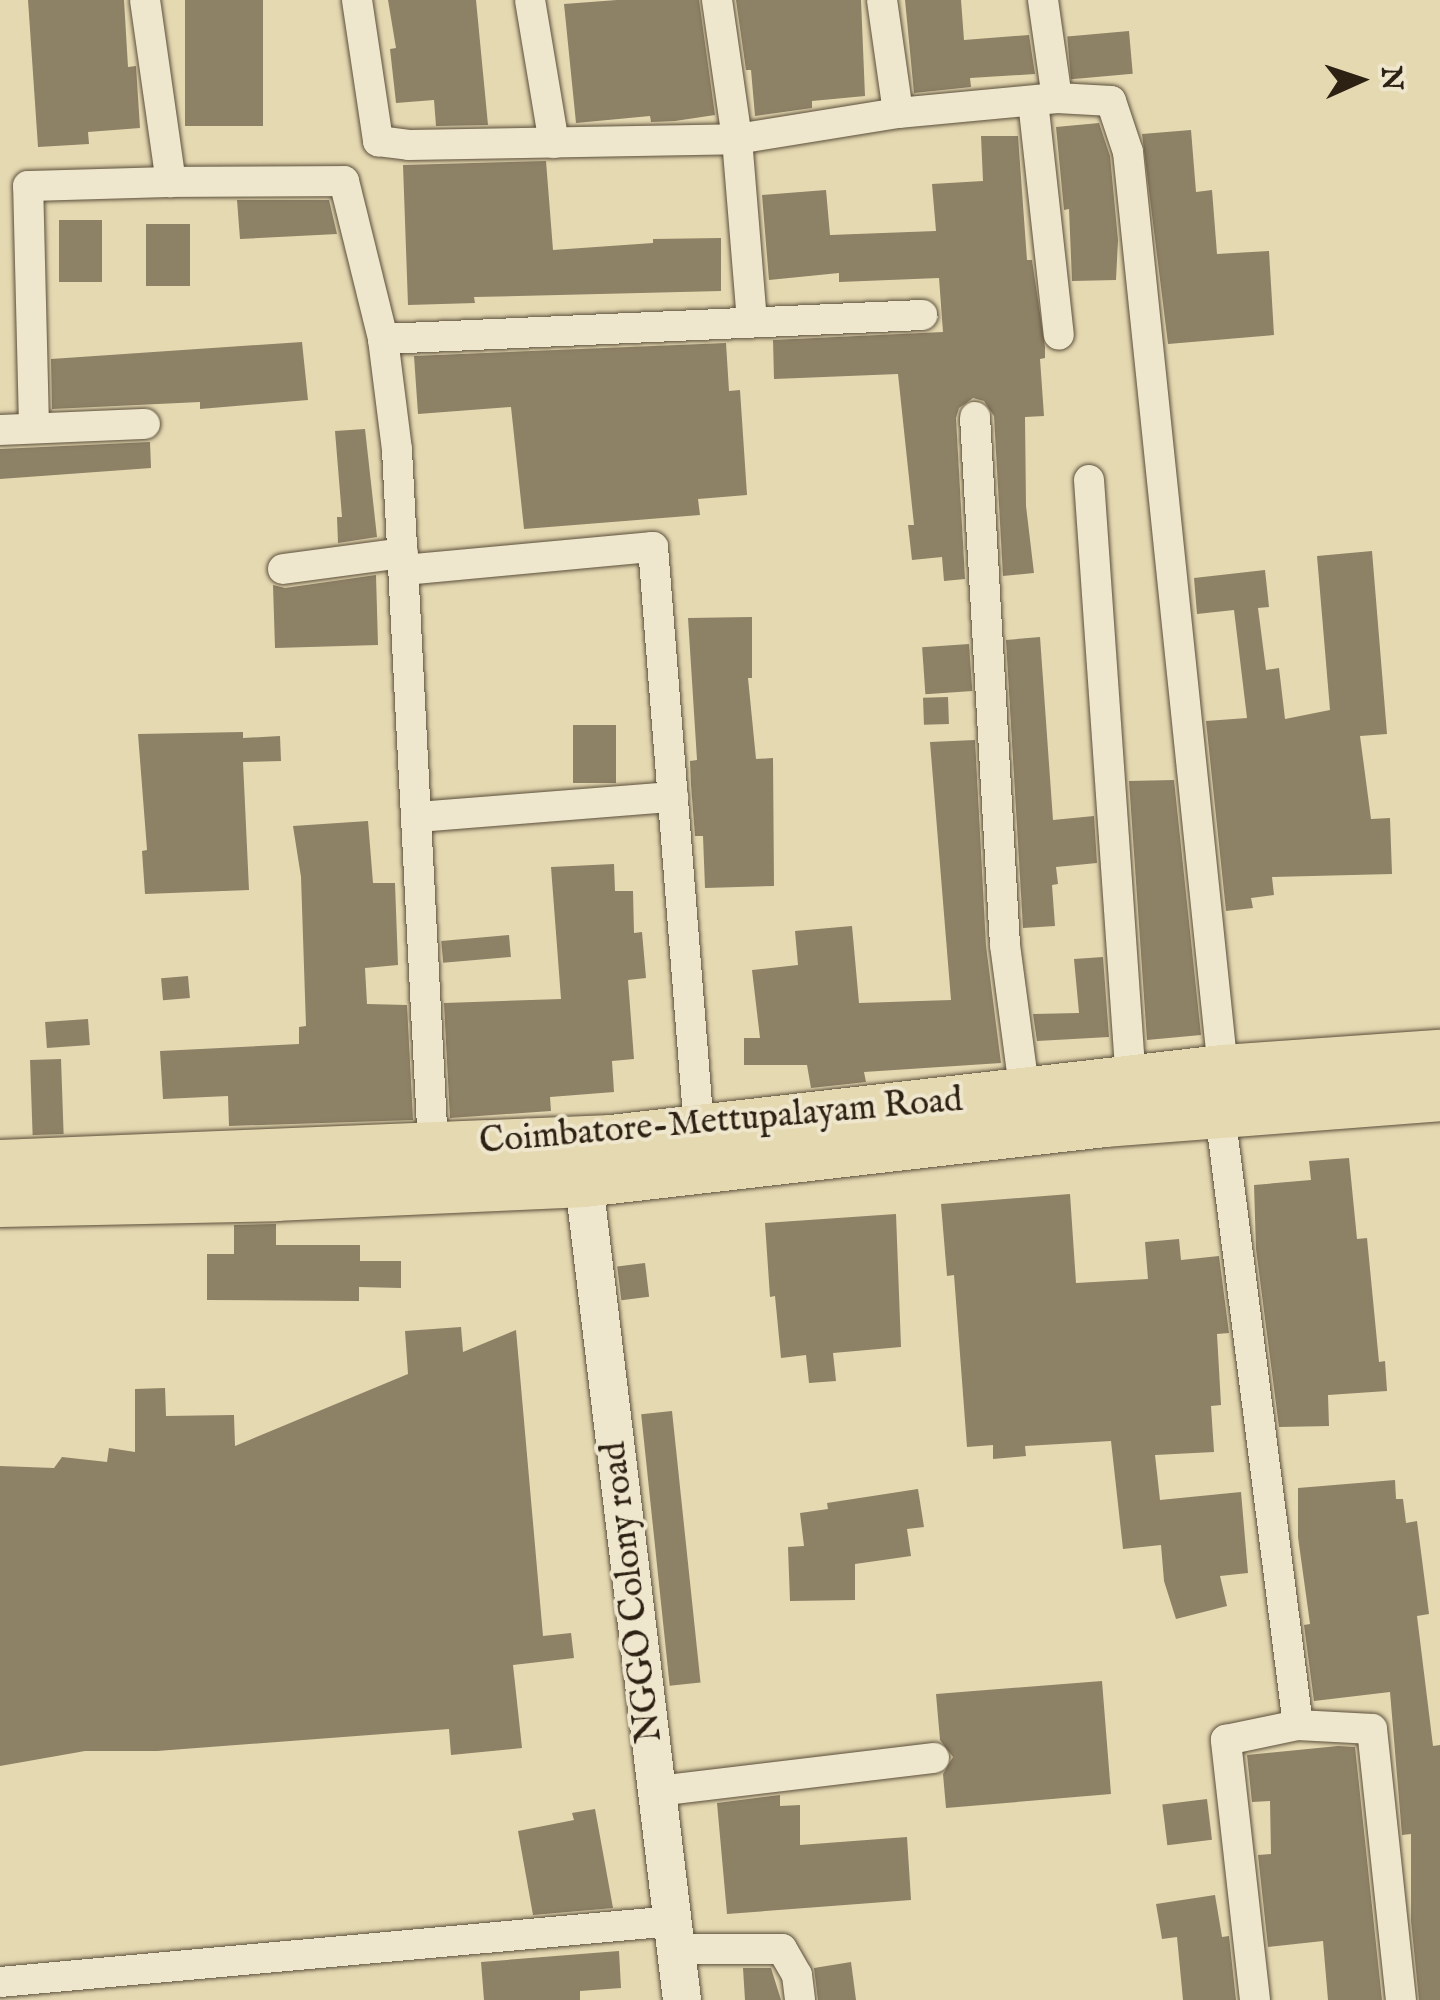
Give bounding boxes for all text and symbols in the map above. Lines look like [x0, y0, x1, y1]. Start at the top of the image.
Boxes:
north arrow [1310, 30, 1410, 130]
text: N [1372, 65, 1409, 91]
street label: Coimbatore-Mettupalayam Road [478, 1080, 964, 1164]
street label: NGGO Colony road [594, 1439, 672, 1745]

